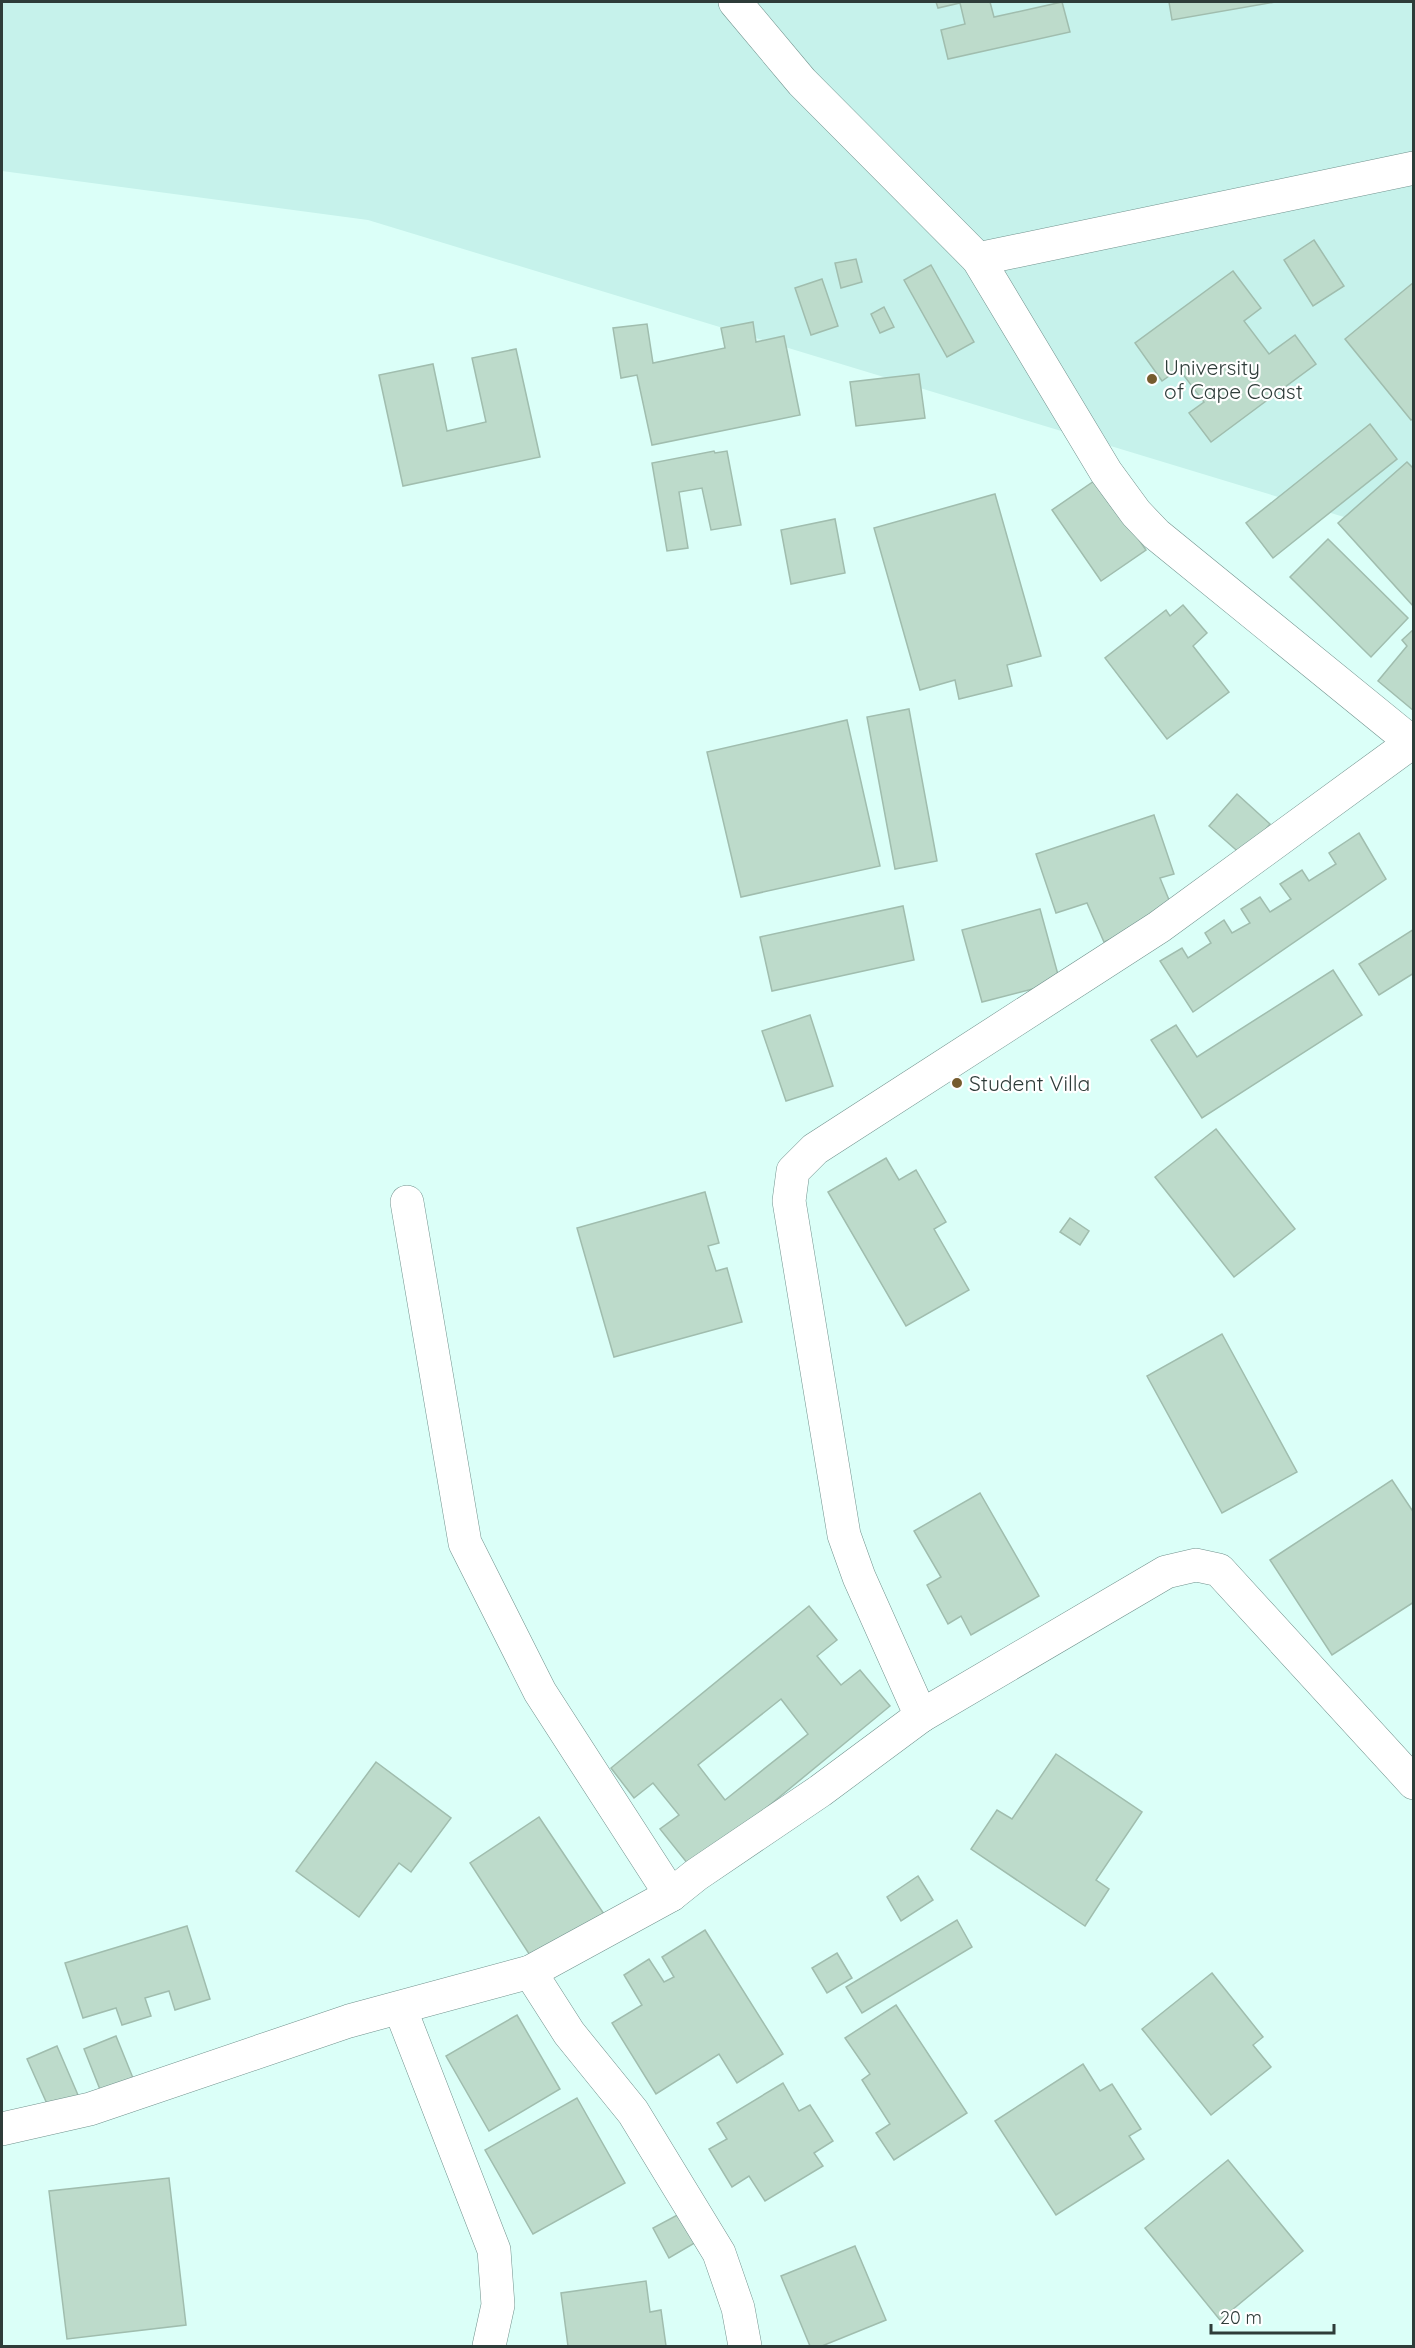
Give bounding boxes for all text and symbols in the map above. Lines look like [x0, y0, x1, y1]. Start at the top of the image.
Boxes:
place label: University of Cape Coast [1164, 354, 1303, 404]
marker: University of Cape Coast [1145, 372, 1159, 386]
place label: Student Villa [969, 1070, 1090, 1096]
marker: Student Villa [950, 1076, 964, 1090]
scale bar [1211, 2297, 1334, 2335]
text: 20 m [1220, 2306, 1262, 2329]

